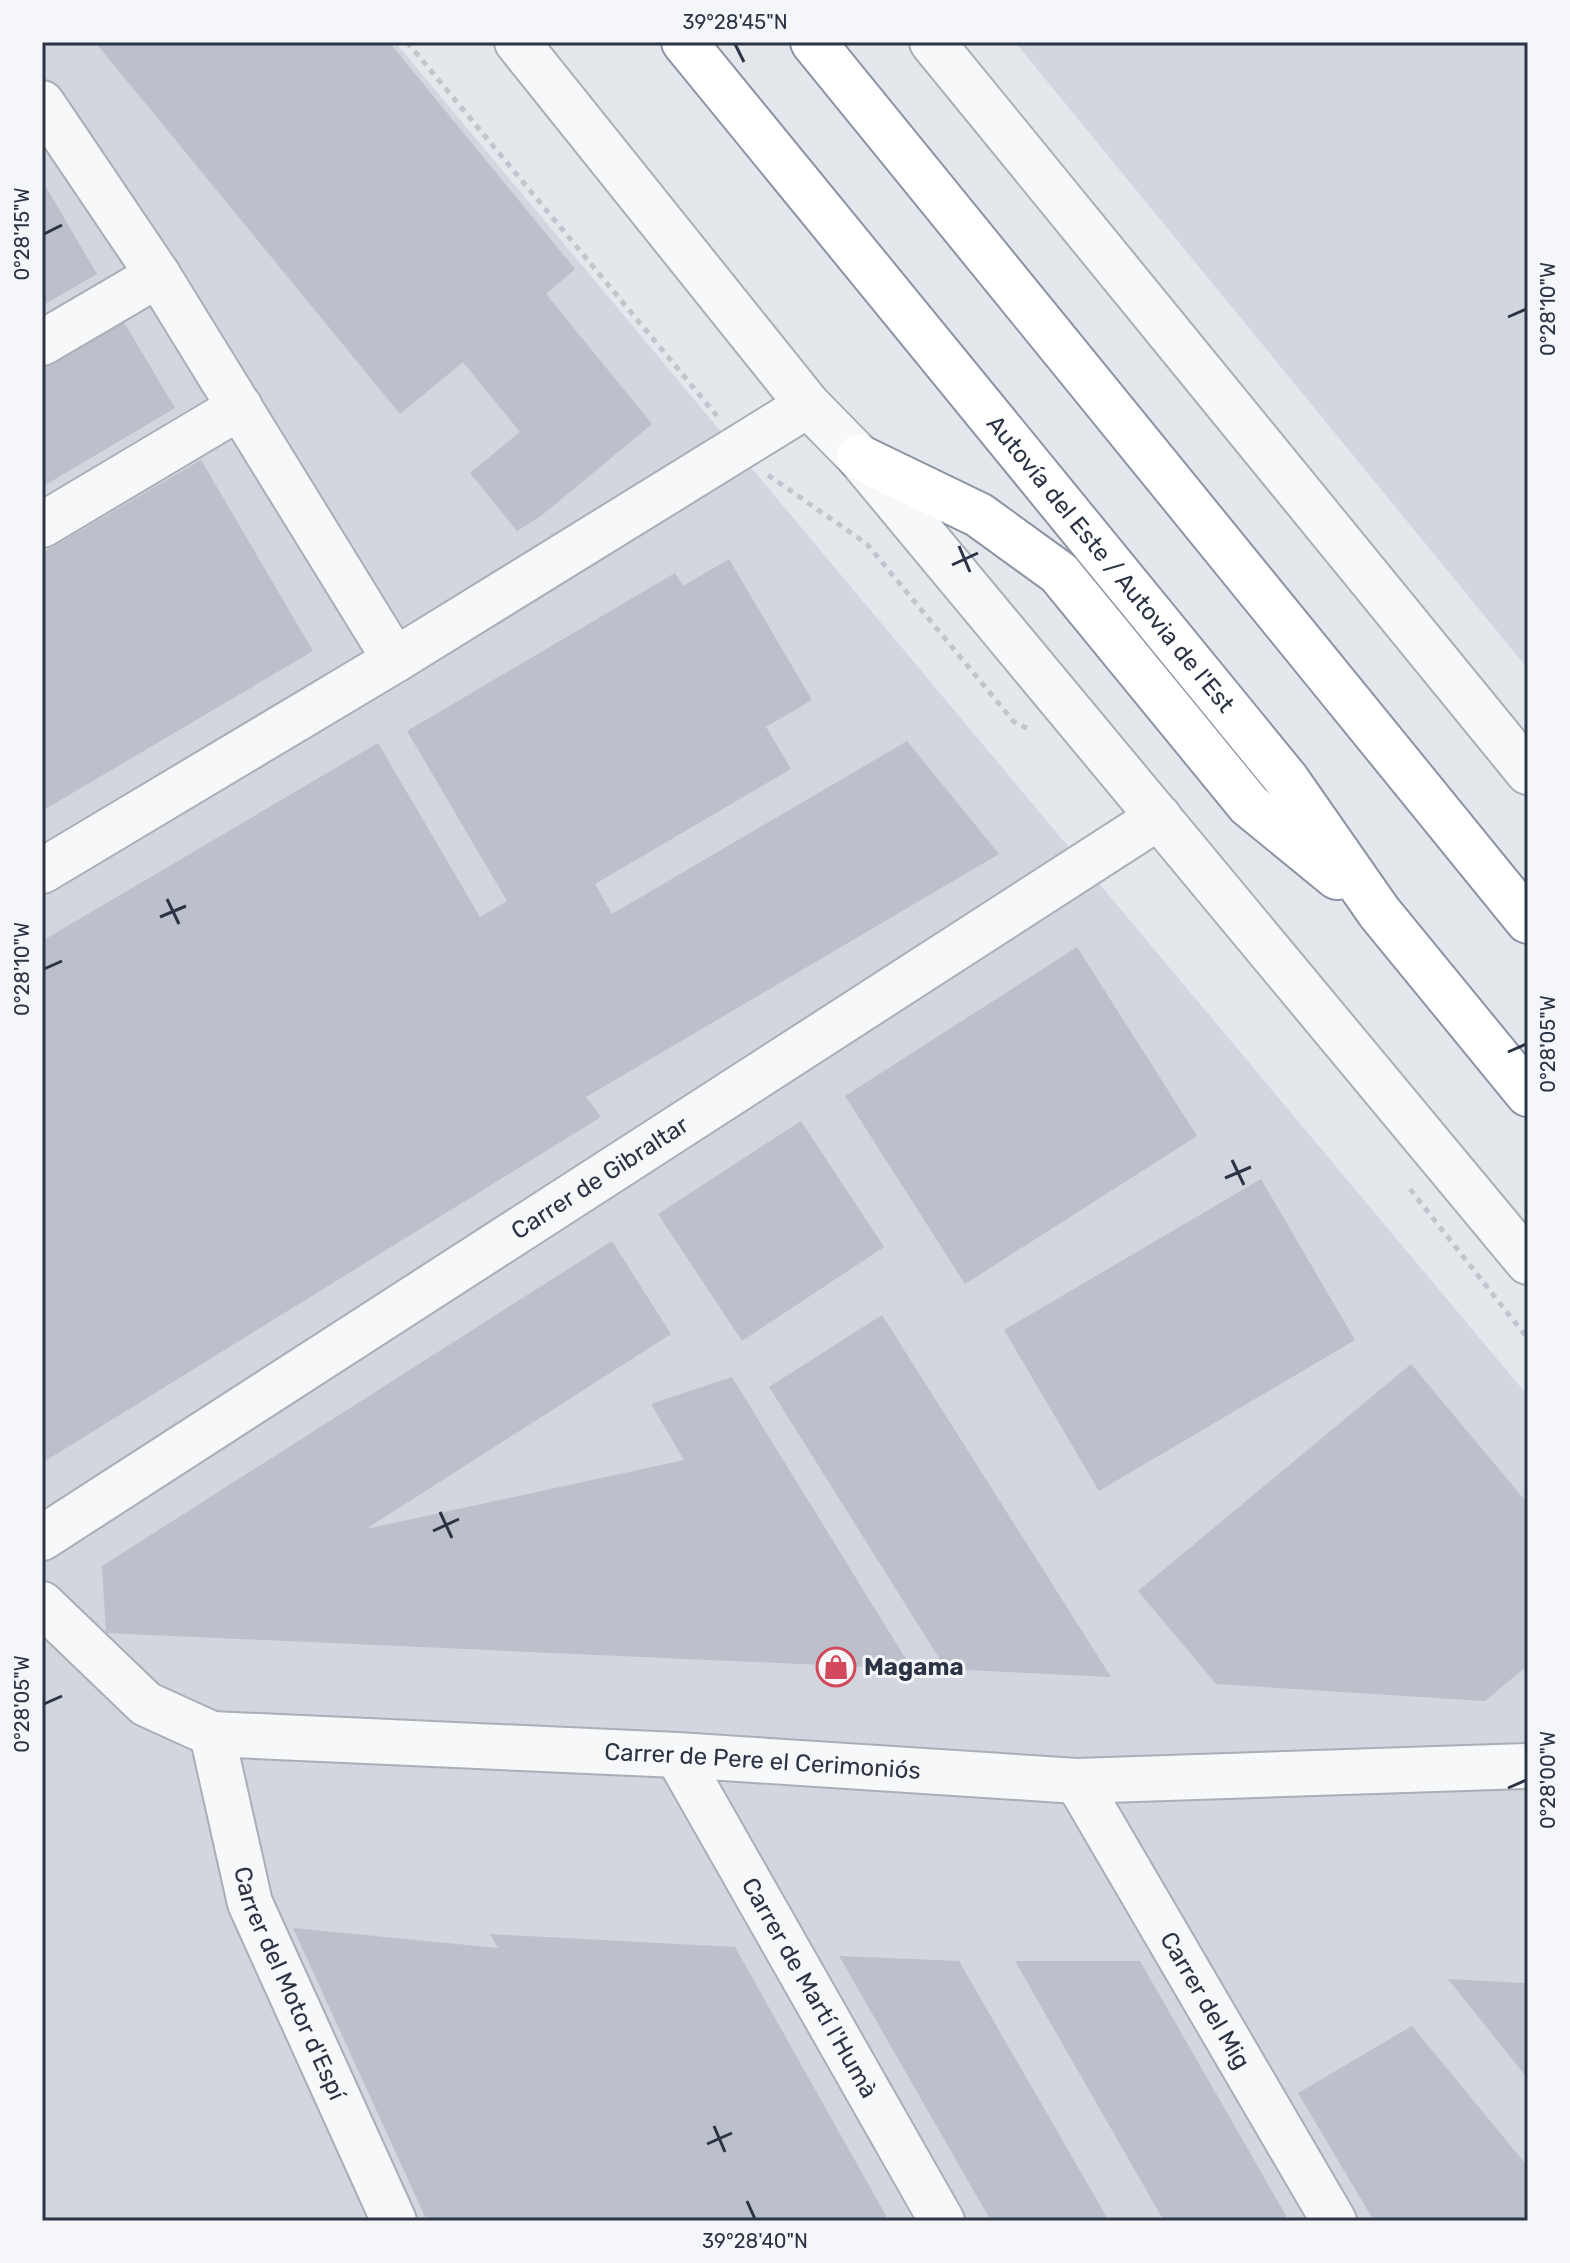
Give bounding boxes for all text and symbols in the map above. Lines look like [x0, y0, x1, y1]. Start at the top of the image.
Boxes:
text: 39°28'45"N [682, 10, 788, 34]
text: 0°28'15"W [10, 187, 34, 281]
text: 0°28'10"W [1536, 262, 1560, 356]
street label: Autovía del Este / Autovia de l'Est [981, 410, 1240, 718]
text: 0°28'10"W [10, 922, 34, 1016]
text: 0°28'05"W [1536, 995, 1560, 1093]
street label: Carrer de Gibraltar [506, 1111, 694, 1245]
shop icon: Magama [815, 1646, 857, 1688]
place label: Magama [864, 1653, 964, 1681]
text: 0°28'05"W [10, 1655, 34, 1753]
text: 0°28'00"W [1536, 1731, 1560, 1829]
street label: Carrer de Pere el Cerimoniós [604, 1738, 922, 1785]
street label: Carrer del Motor d'Espí [228, 1864, 352, 2105]
street label: Carrer de Martí l'Humà [736, 1873, 883, 2103]
street label: Carrer del Mig [1154, 1927, 1256, 2074]
text: 39°28'40"N [702, 2229, 808, 2253]

